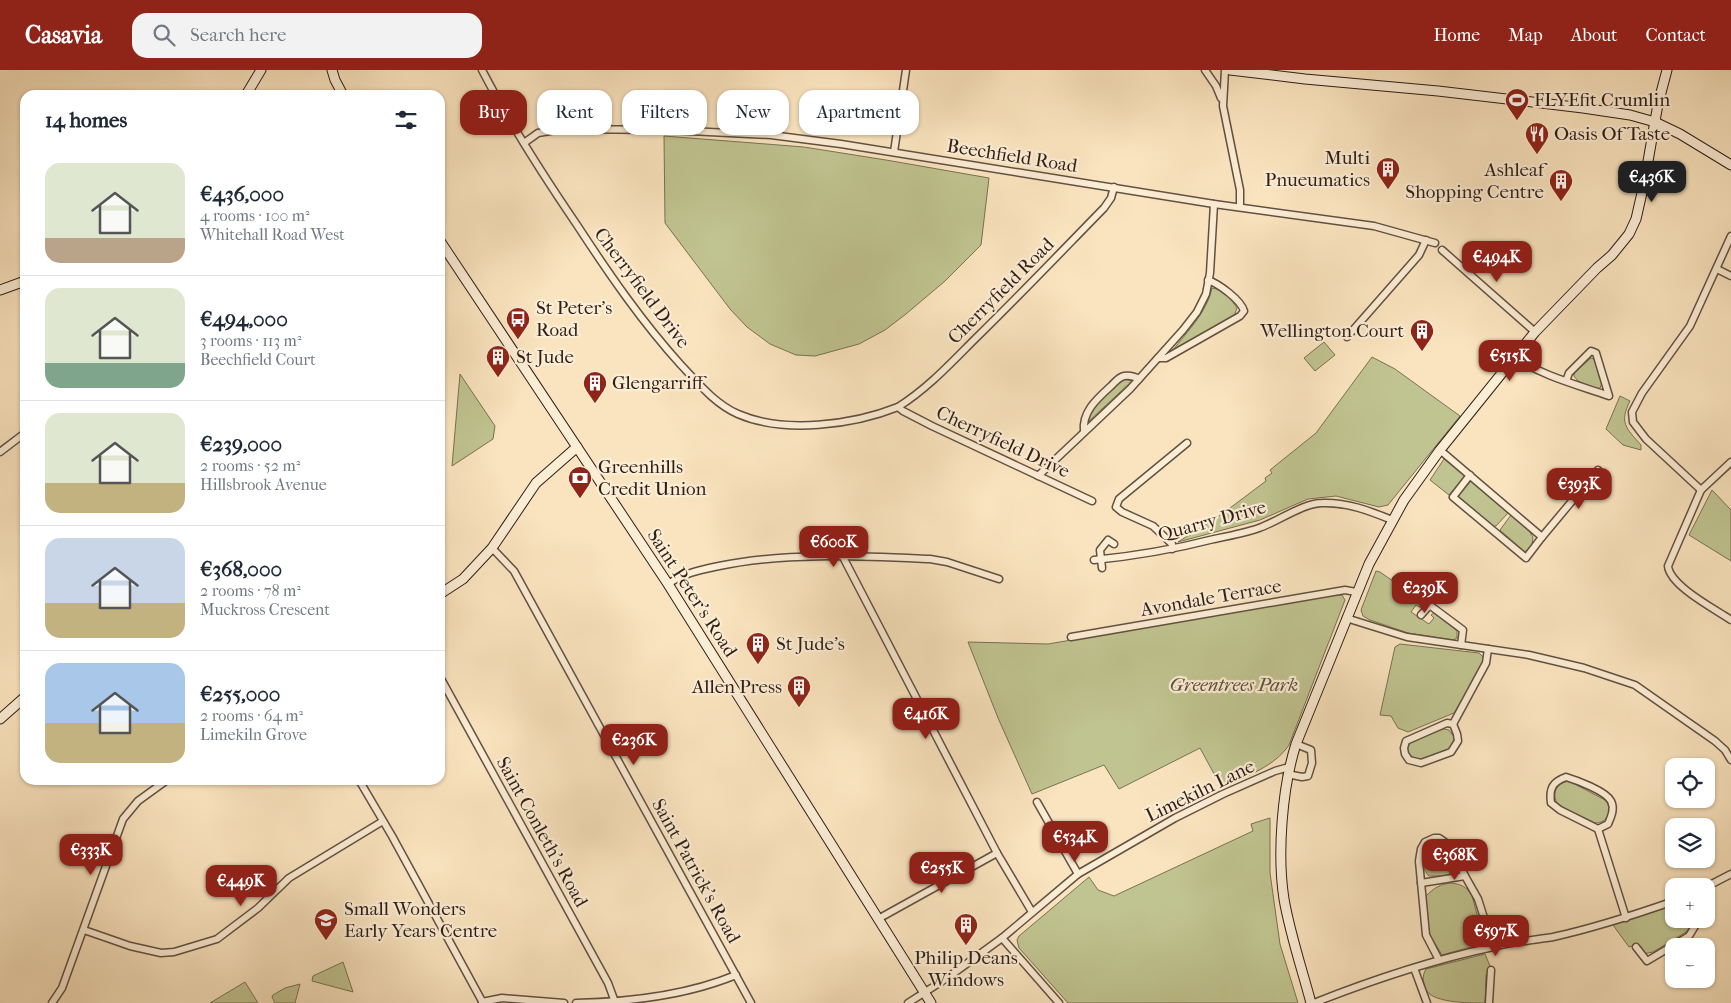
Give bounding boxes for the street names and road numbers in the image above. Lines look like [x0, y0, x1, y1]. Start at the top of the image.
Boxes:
street label: Beechfield Road [945, 135, 1079, 177]
street label: Cherryfield Drive [590, 224, 694, 352]
street label: Cherryfield Road [943, 233, 1059, 349]
street label: Cherryfield Drive [933, 401, 1073, 483]
street label: Quarry Drive [1156, 496, 1268, 546]
street label: Saint Peter's Road [642, 525, 742, 662]
street label: Avondale Terrace [1138, 575, 1283, 621]
street label: Saint Conleth's Road [492, 753, 593, 912]
street label: Limekiln Lane [1142, 755, 1258, 827]
street label: Saint Patrick's Road [647, 795, 745, 948]

